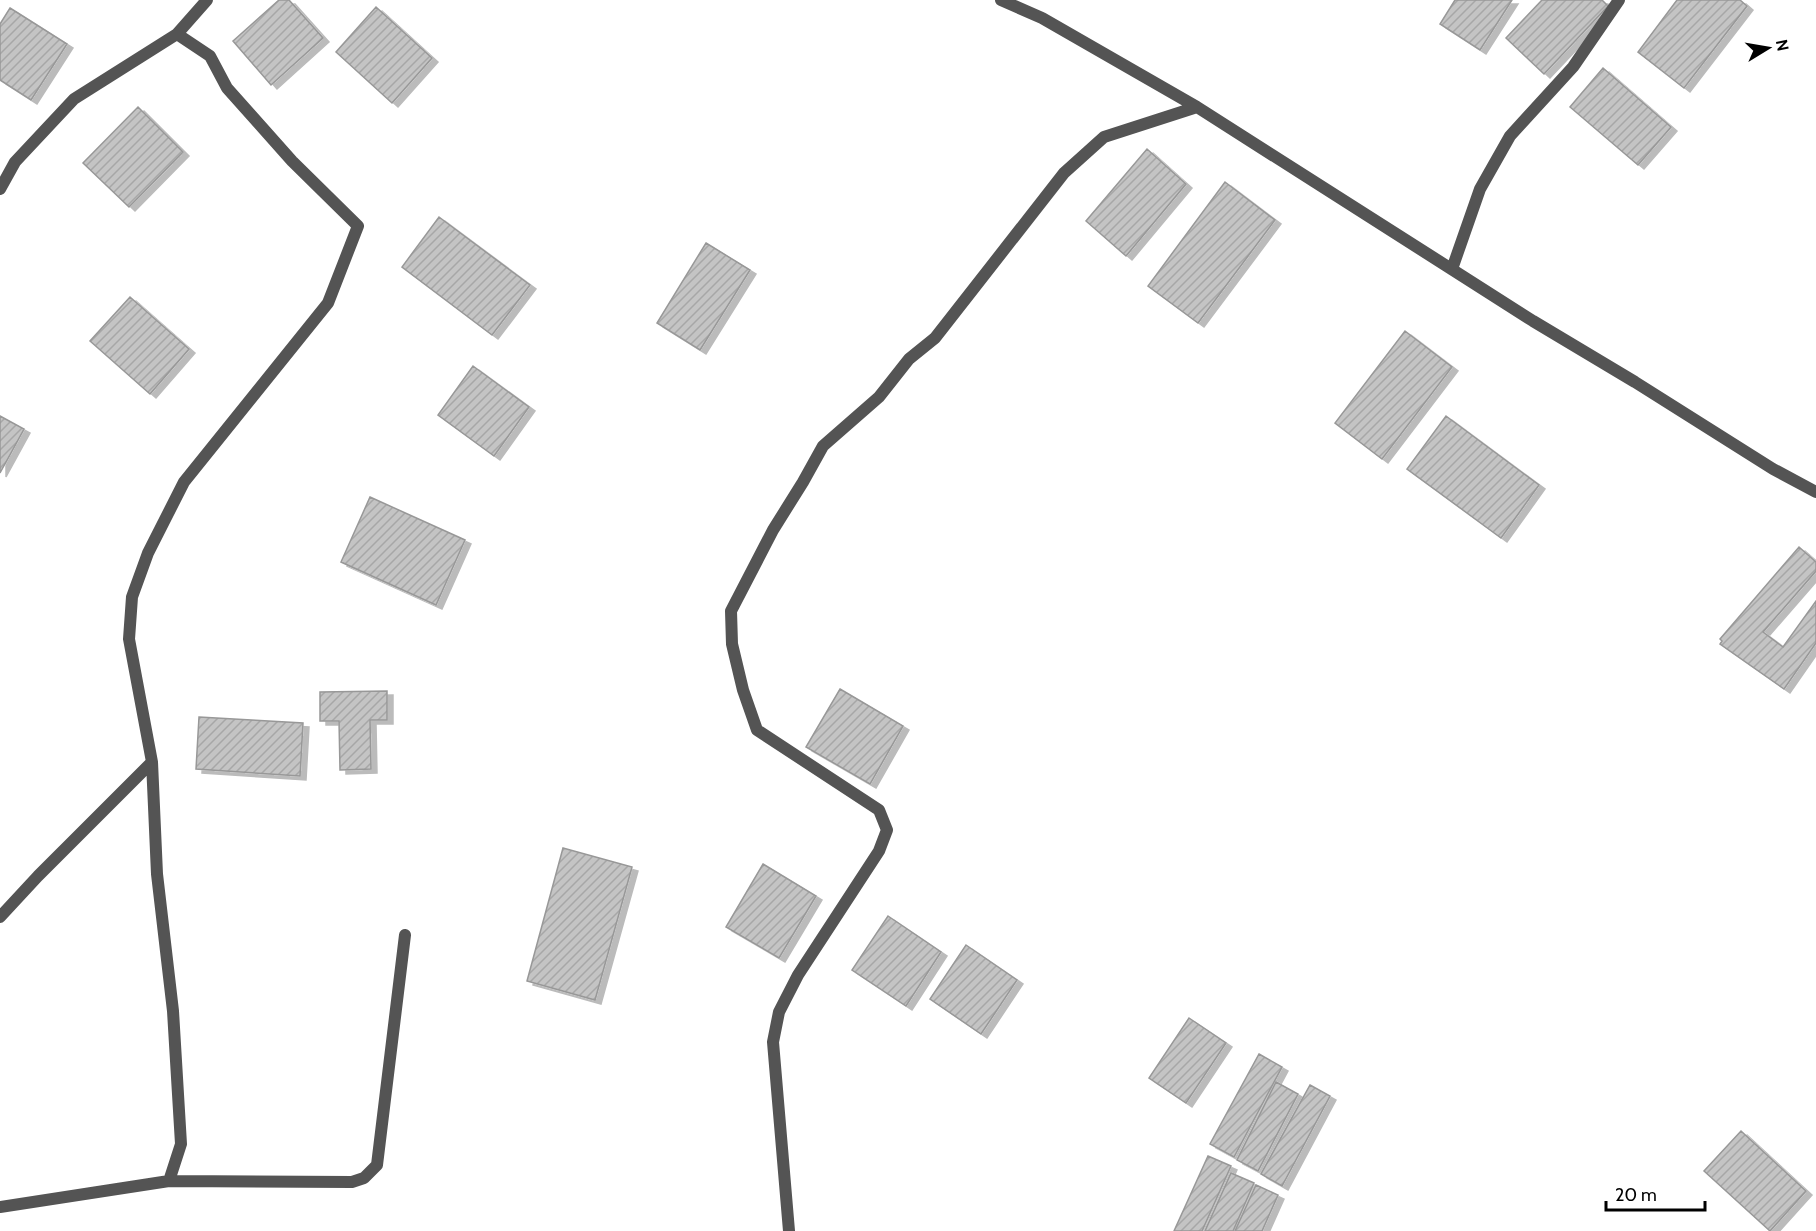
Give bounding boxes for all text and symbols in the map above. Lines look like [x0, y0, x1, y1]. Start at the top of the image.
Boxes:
north arrow [1738, 18, 1798, 78]
text: N [1772, 38, 1793, 53]
scale bar [1606, 1174, 1705, 1212]
text: 20 m [1615, 1184, 1657, 1206]

